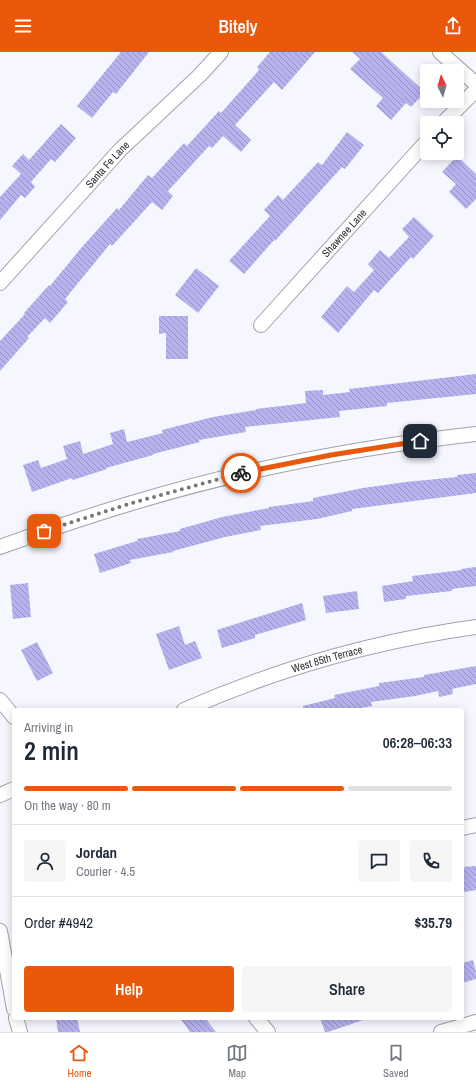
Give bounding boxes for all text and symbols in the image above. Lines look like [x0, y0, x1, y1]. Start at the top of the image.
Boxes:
text: Bitely [218, 14, 258, 39]
icon: menu [12, 15, 34, 37]
icon: share [442, 15, 464, 37]
north arrow [420, 64, 464, 108]
map controls [420, 64, 464, 160]
button: locate [420, 116, 464, 160]
street label: Santa Fe Lane [82, 138, 132, 191]
street label: Shawnee Lane [319, 206, 369, 260]
pin [403, 424, 437, 458]
icon: home [409, 430, 431, 452]
courier [221, 453, 261, 493]
icon: bike [230, 462, 252, 484]
pin [27, 514, 61, 548]
icon: bag [33, 520, 55, 542]
street label: West 85th Terrace [290, 642, 364, 676]
text: Arriving in [24, 719, 73, 736]
text: 06:28–06:33 [383, 732, 452, 753]
text: 2 min [24, 733, 79, 768]
text: On the way · 80 m [24, 797, 111, 814]
button: person [24, 840, 66, 882]
button: chat [358, 840, 400, 882]
button: phone [410, 840, 452, 882]
text: Jordan [76, 842, 117, 863]
text: Courier · 4.5 [76, 863, 135, 880]
text: Order #4942 [24, 912, 93, 933]
text: $35.79 [414, 912, 452, 933]
button: Help [24, 966, 234, 1012]
button: Share [242, 966, 452, 1012]
tab: Home [67, 1042, 91, 1080]
tab: Map [226, 1042, 248, 1080]
tab: Saved [383, 1042, 409, 1080]

